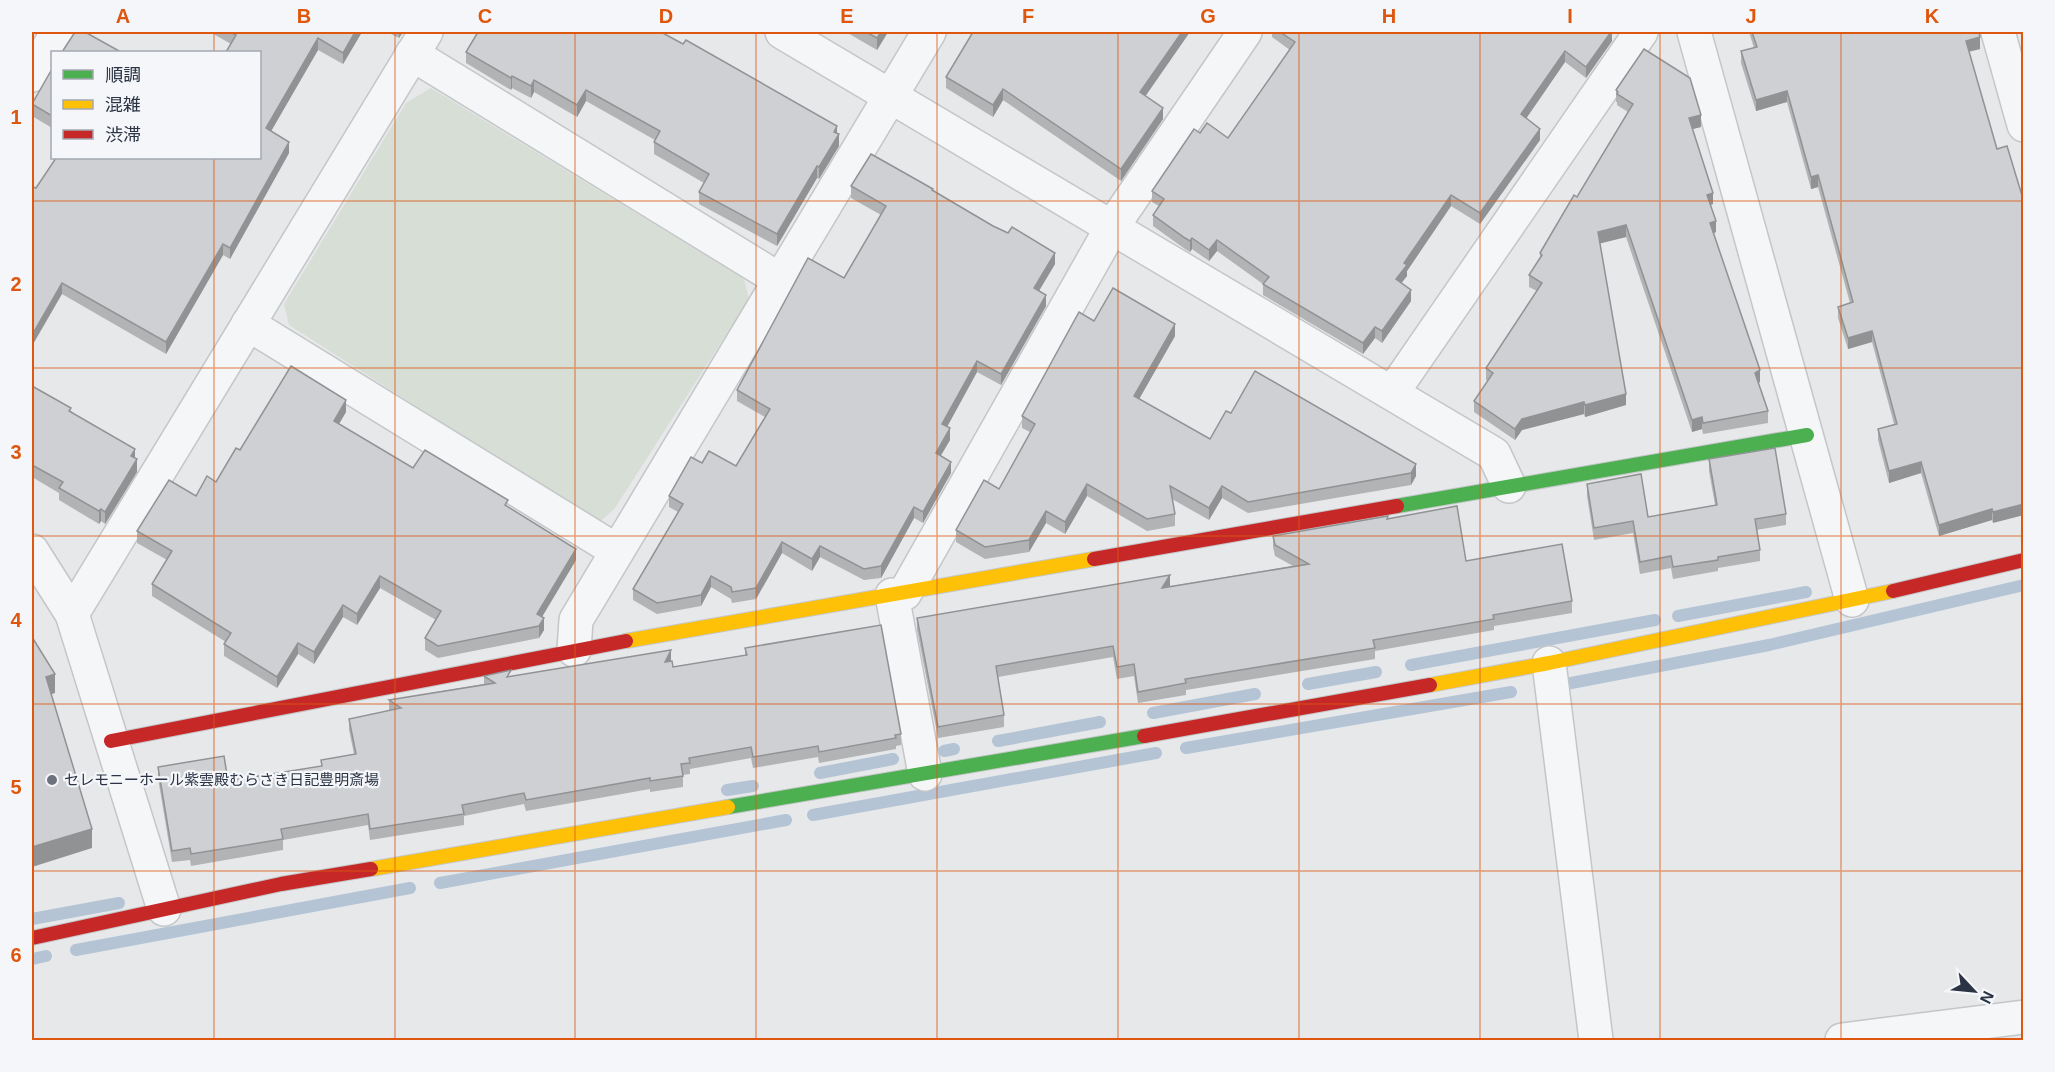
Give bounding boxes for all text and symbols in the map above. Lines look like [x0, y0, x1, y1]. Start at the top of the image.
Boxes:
text: A [116, 5, 130, 27]
text: B [297, 5, 311, 27]
text: C [478, 5, 492, 27]
text: D [659, 5, 673, 27]
text: E [840, 5, 854, 27]
text: F [1022, 5, 1034, 27]
text: G [1200, 5, 1216, 27]
text: H [1382, 5, 1396, 27]
text: I [1567, 5, 1573, 27]
text: J [1745, 5, 1757, 27]
text: K [1925, 5, 1940, 27]
legend [51, 51, 261, 159]
text: 順調 [105, 65, 141, 85]
text: 混雑 [105, 95, 141, 115]
text: 1 [10, 106, 22, 128]
text: 渋滞 [105, 125, 141, 145]
text: 2 [10, 273, 22, 295]
text: 3 [10, 441, 22, 463]
text: 4 [10, 609, 22, 631]
place label: セレモニーホール紫雲殿むらさき日記豊明斎場 [64, 771, 379, 788]
marker: セレモニーホール紫雲殿むらさき日記豊明斎場 [45, 773, 59, 787]
text: 5 [10, 776, 22, 798]
text: 6 [10, 944, 22, 966]
north arrow [1944, 961, 2004, 1021]
text: N [1977, 988, 1997, 1006]

